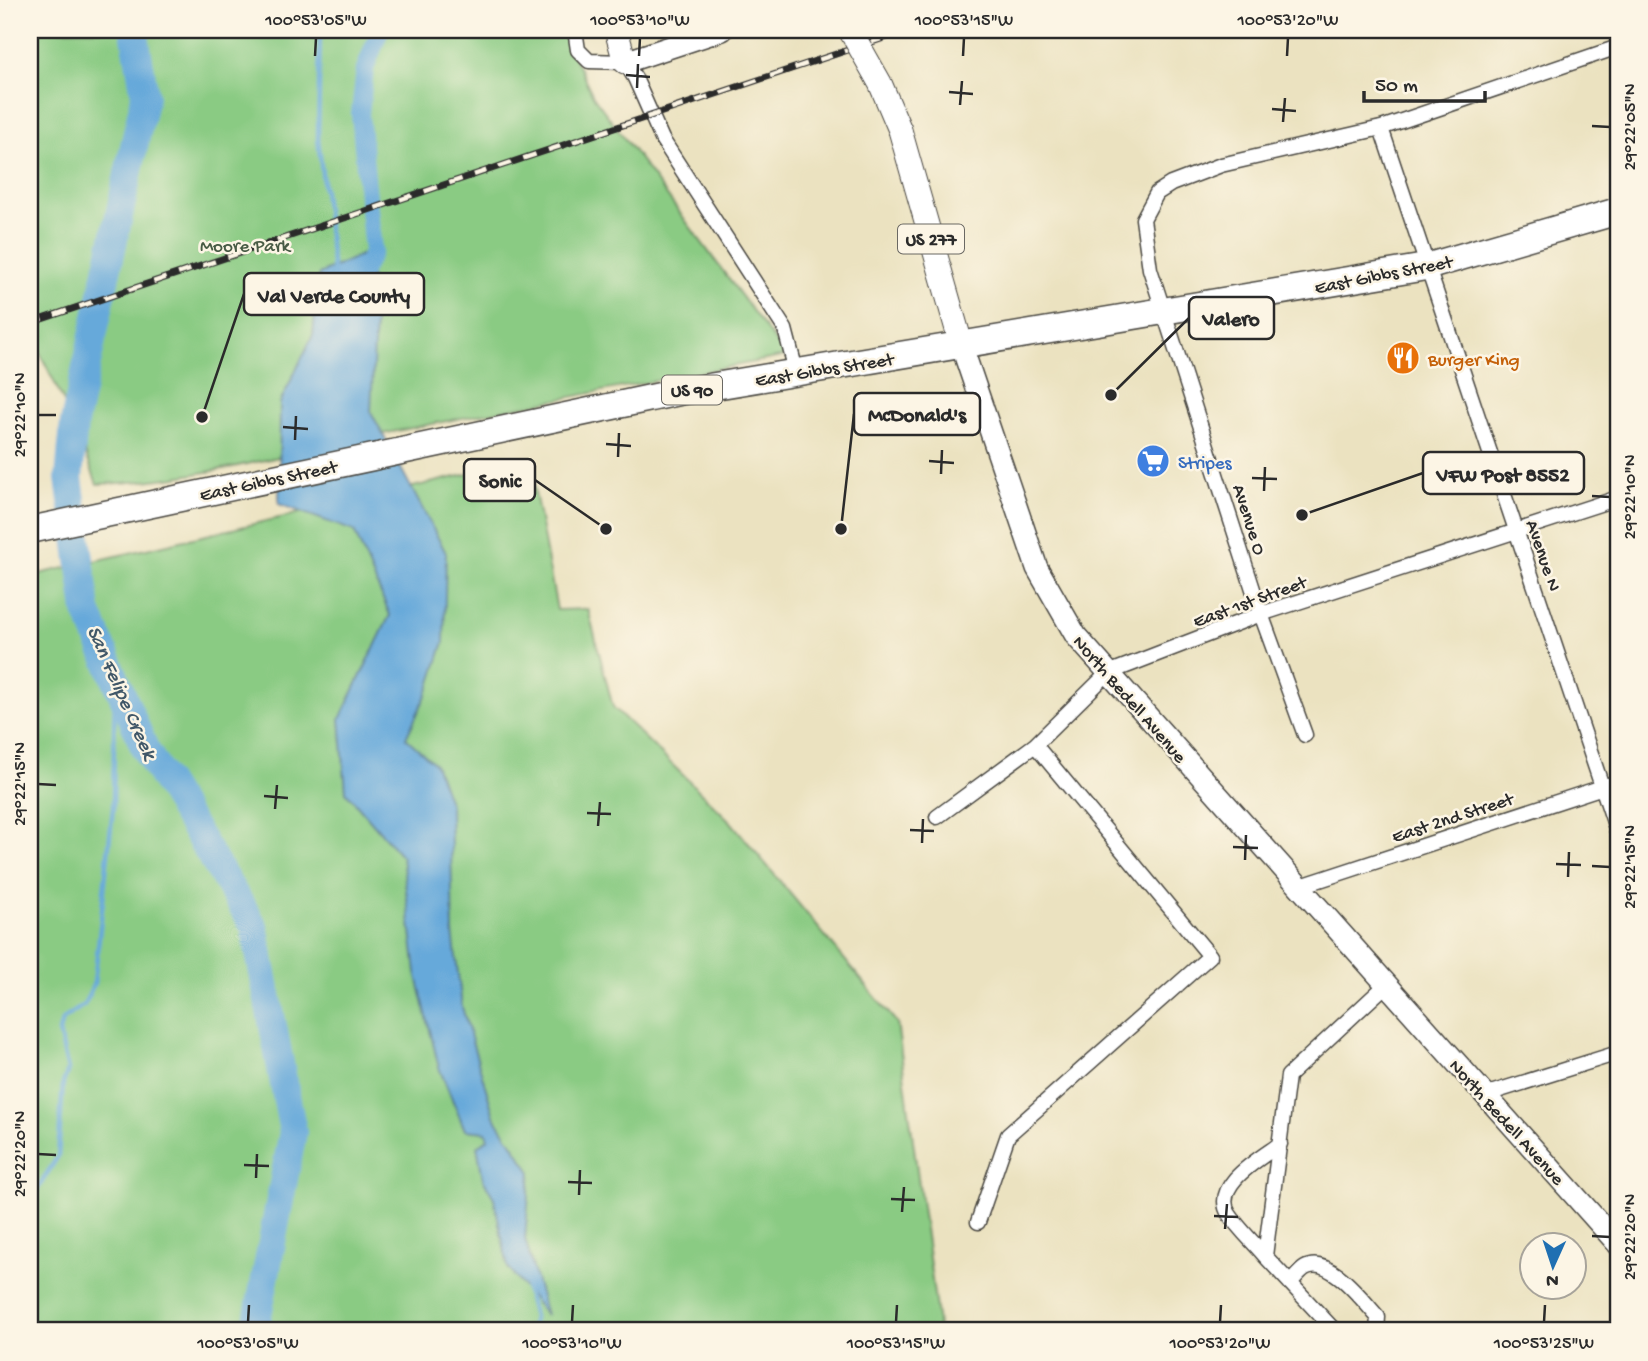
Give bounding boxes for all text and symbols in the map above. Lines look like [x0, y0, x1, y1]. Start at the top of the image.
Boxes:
text: 100°53'05"W [264, 11, 367, 32]
text: 100°53'10"W [589, 11, 690, 32]
text: 100°53'15"W [914, 11, 1013, 32]
text: 100°53'20"W [1236, 11, 1339, 32]
scale bar [1364, 60, 1485, 104]
text: 50 m [1375, 75, 1418, 100]
text: 29°22'05"N [1621, 83, 1642, 171]
road number: US 277 [898, 225, 964, 254]
park label: Moore Park [200, 236, 292, 259]
street label: East Gibbs Street [1313, 251, 1457, 301]
callout: Val Verde County [244, 273, 424, 315]
text: Val Verde County [257, 286, 411, 311]
callout: Valero [1189, 297, 1274, 339]
text: Valero [1201, 309, 1260, 334]
restaurant icon: Burger King [1384, 339, 1422, 377]
street label: East Gibbs Street [754, 349, 898, 394]
place label: Burger King [1427, 350, 1520, 373]
text: 29°22'10"N [11, 373, 32, 457]
road number: US 90 [662, 376, 722, 404]
callout: McDonald's [854, 393, 980, 435]
text: McDonald's [868, 405, 967, 430]
supermarket icon: Stripes [1134, 442, 1172, 480]
callout: VFW Post 8552 [1423, 452, 1584, 494]
place label: Stripes [1178, 453, 1233, 476]
text: 29°22'10"N [1621, 455, 1642, 539]
street label: East Gibbs Street [198, 456, 342, 508]
callout: Sonic [464, 459, 535, 501]
text: VFW Post 8552 [1436, 465, 1570, 490]
text: Sonic [479, 471, 523, 496]
street label: Avenue O [1225, 482, 1270, 559]
street label: Avenue N [1519, 517, 1565, 595]
street label: East 1st Street [1190, 571, 1312, 634]
water label: San Felipe Creek [79, 623, 161, 766]
street label: North Bedell Avenue [1067, 632, 1190, 769]
text: 29°22'15"N [11, 742, 32, 826]
street label: East 2nd Street [1389, 788, 1519, 850]
text: 29°22'15"N [1621, 825, 1642, 909]
street label: North Bedell Avenue [1443, 1055, 1568, 1191]
text: 29°22'20"N [11, 1111, 32, 1197]
text: 29°22'20"N [1621, 1194, 1642, 1280]
north arrow [1518, 1232, 1588, 1302]
text: N [1545, 1268, 1559, 1291]
text: 100°53'05"W [196, 1334, 299, 1355]
text: 100°53'10"W [521, 1334, 622, 1355]
text: 100°53'15"W [846, 1334, 945, 1355]
text: 100°53'20"W [1168, 1334, 1271, 1355]
text: 100°53'25"W [1493, 1334, 1594, 1355]

